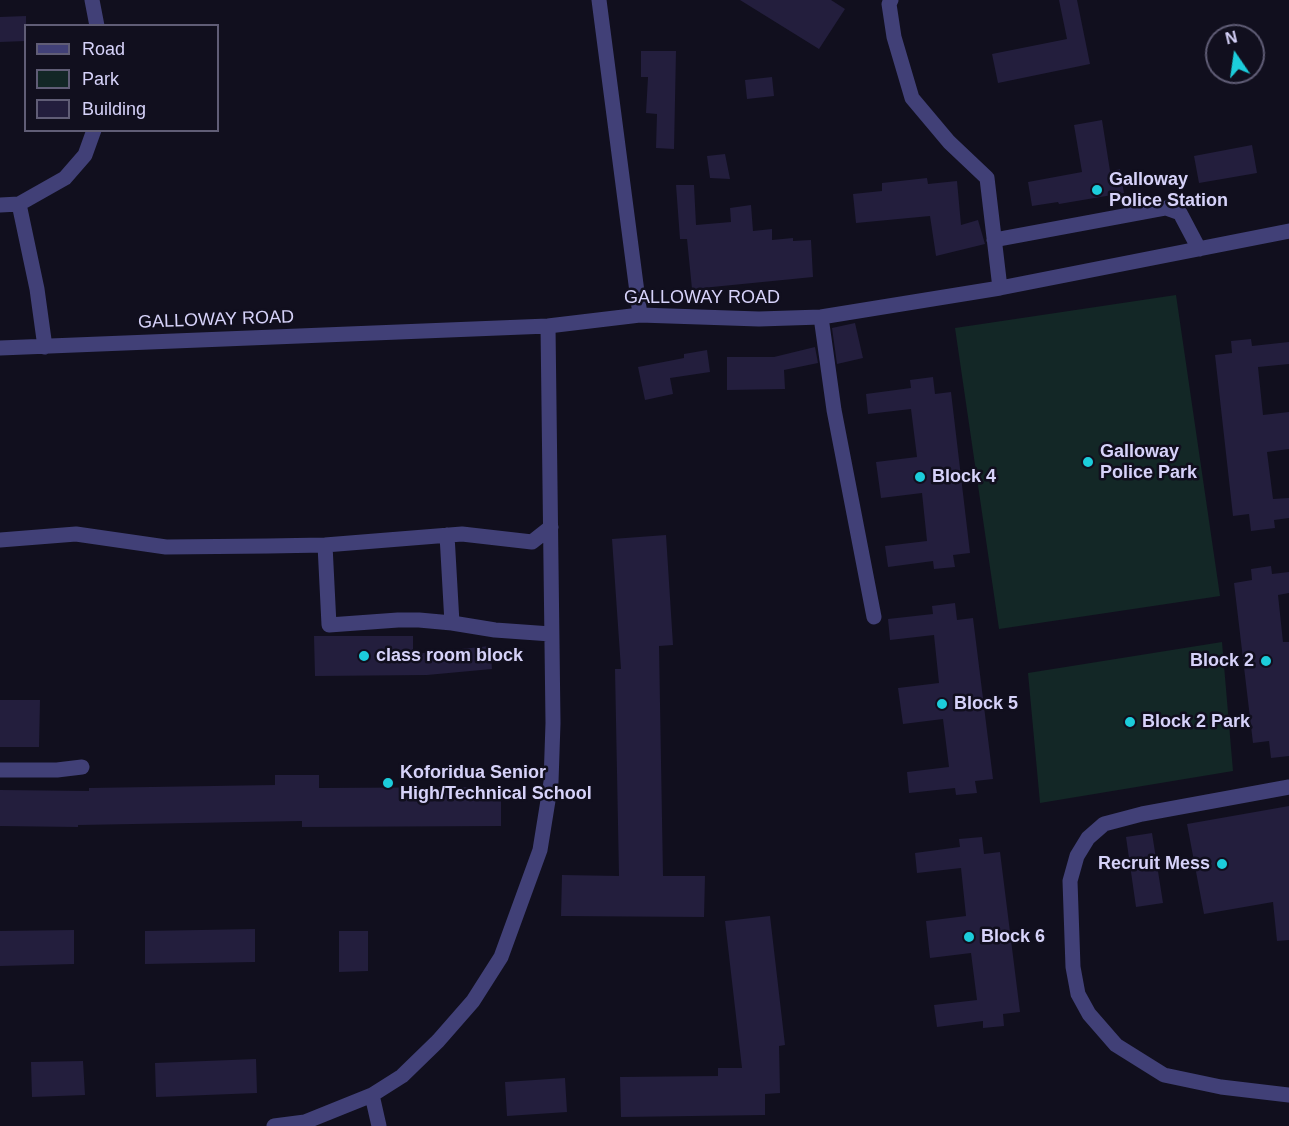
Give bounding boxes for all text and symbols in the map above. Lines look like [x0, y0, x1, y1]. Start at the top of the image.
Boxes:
legend [24, 24, 219, 132]
north arrow [1205, 24, 1265, 84]
text: N [1224, 28, 1239, 48]
text: Road [82, 39, 125, 59]
text: Park [82, 69, 119, 89]
text: Building [82, 99, 146, 119]
place label: Galloway Police Station [1109, 169, 1228, 212]
marker: Galloway Police Station [1090, 183, 1104, 197]
street label: GALLOWAY ROAD [624, 287, 780, 309]
street label: GALLOWAY ROAD [138, 306, 294, 334]
place label: Galloway Police Park [1100, 441, 1197, 484]
marker: Galloway Police Park [1081, 455, 1095, 469]
place label: Block 4 [932, 466, 996, 488]
marker: Block 4 [913, 470, 927, 484]
place label: class room block [376, 645, 523, 667]
marker: class room block [357, 649, 371, 663]
place label: Block 2 [1190, 650, 1254, 672]
marker: Block 2 [1259, 654, 1273, 668]
place label: Block 5 [954, 693, 1018, 715]
marker: Block 5 [935, 697, 949, 711]
place label: Block 2 Park [1142, 711, 1250, 733]
marker: Block 2 Park [1123, 715, 1137, 729]
place label: Koforidua Senior High/Technical School [400, 762, 592, 804]
marker: Koforidua Senior High/Technical School [381, 776, 395, 790]
place label: Recruit Mess [1098, 853, 1210, 875]
marker: Recruit Mess [1215, 857, 1229, 871]
place label: Block 6 [981, 926, 1045, 948]
marker: Block 6 [962, 930, 976, 944]

